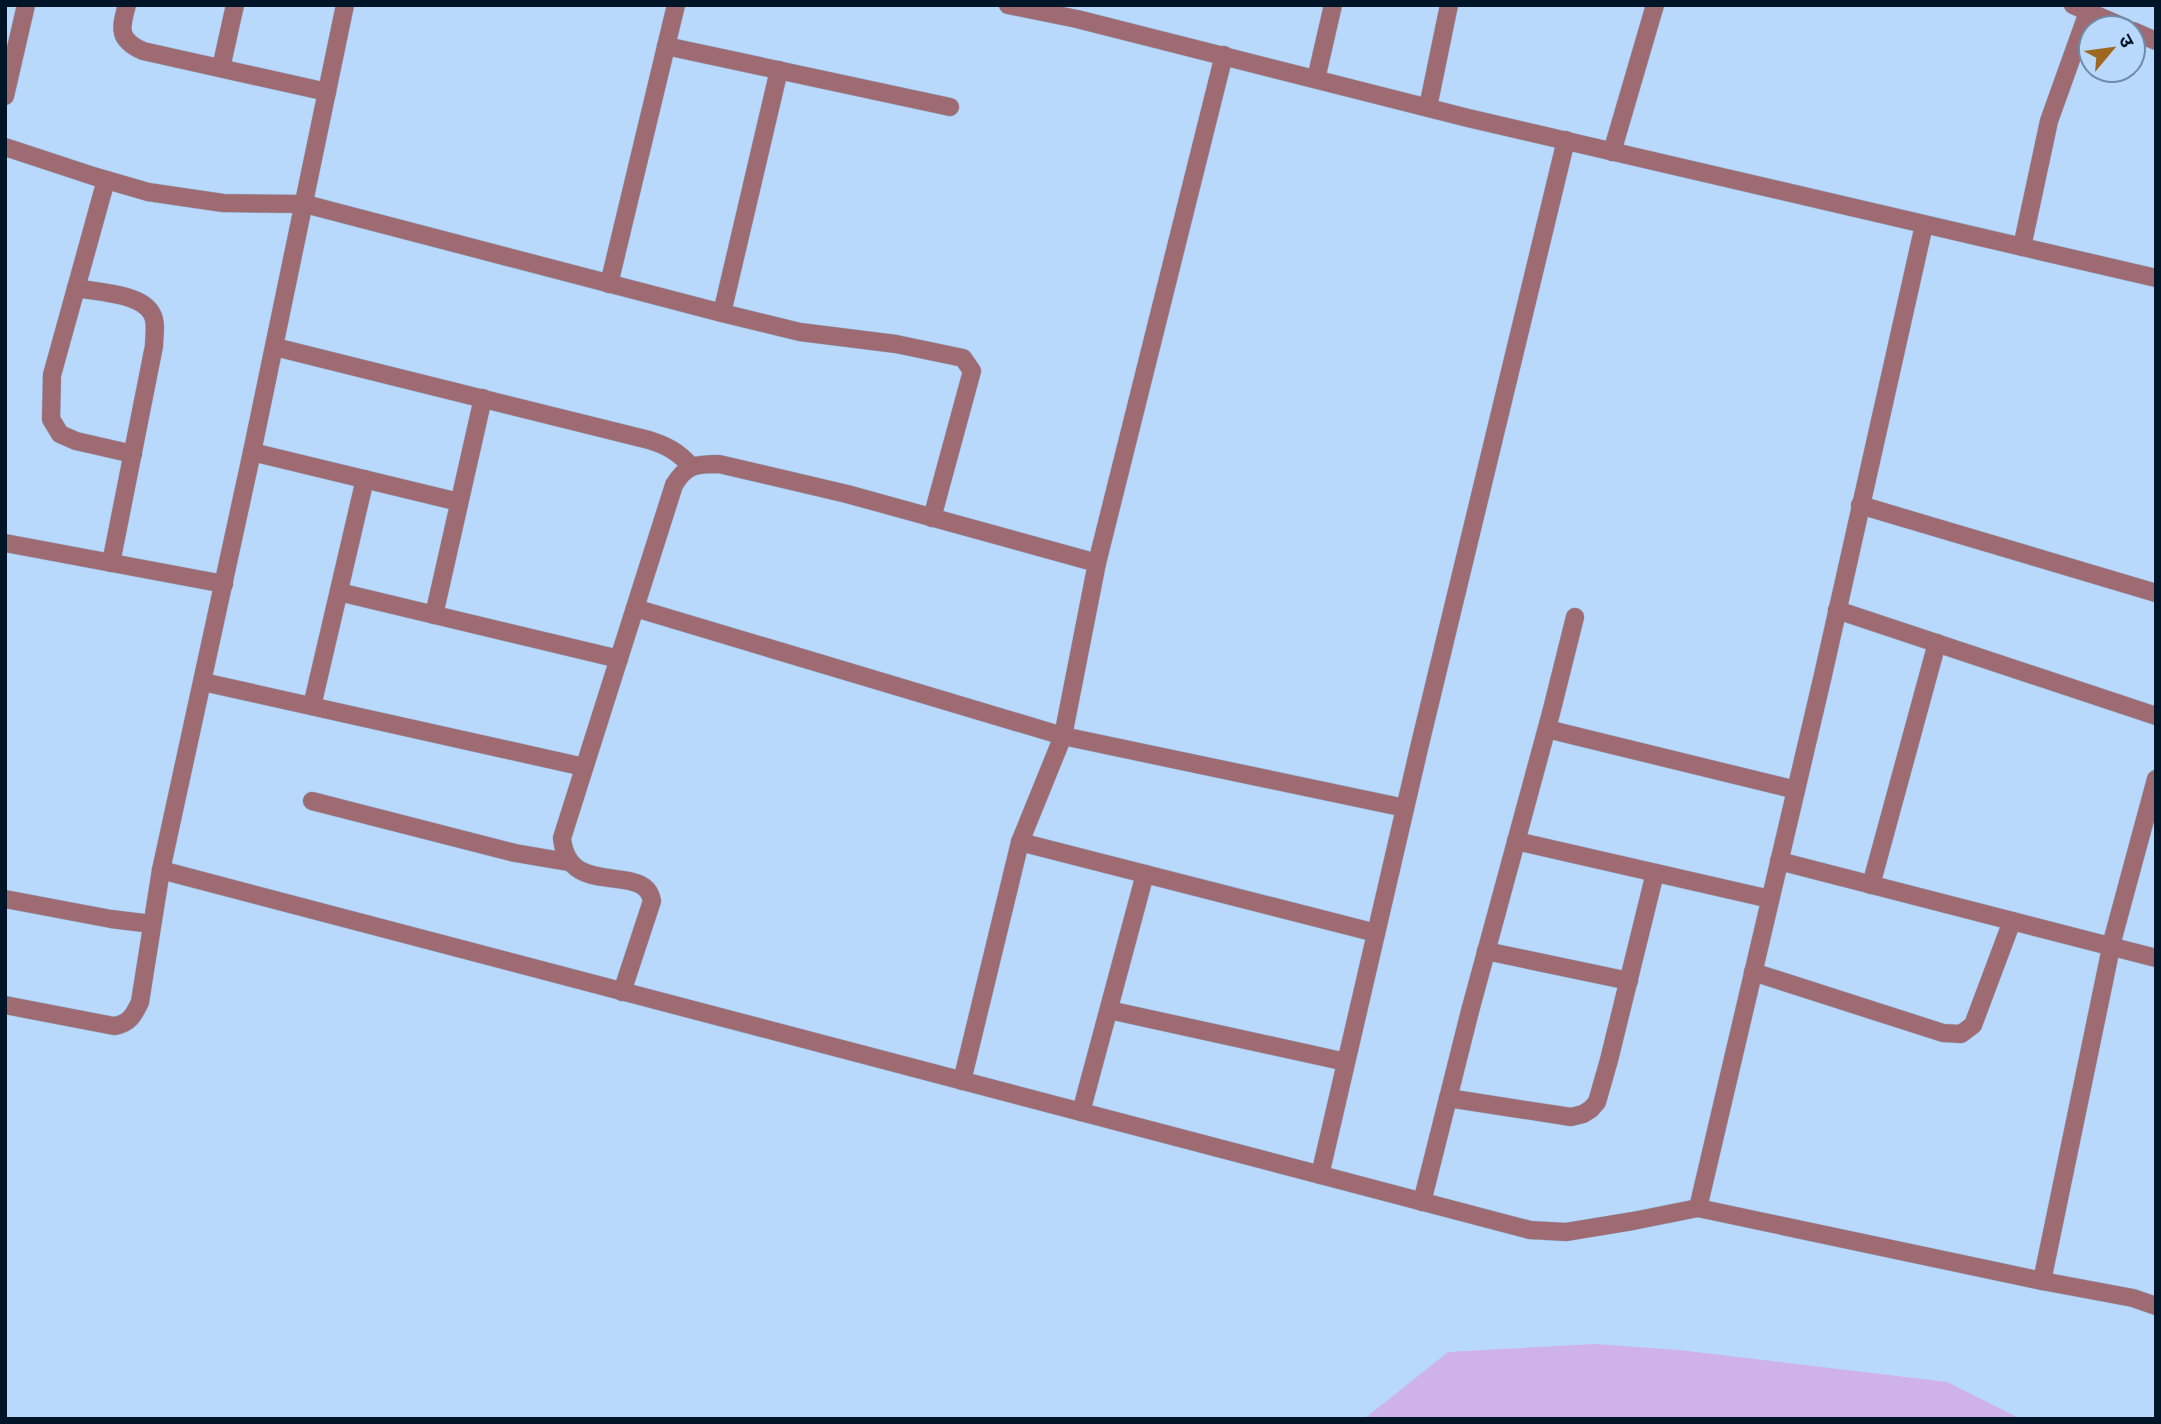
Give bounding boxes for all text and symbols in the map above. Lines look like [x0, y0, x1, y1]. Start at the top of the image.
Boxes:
north arrow [2077, 14, 2147, 84]
text: उ [2113, 29, 2143, 53]

